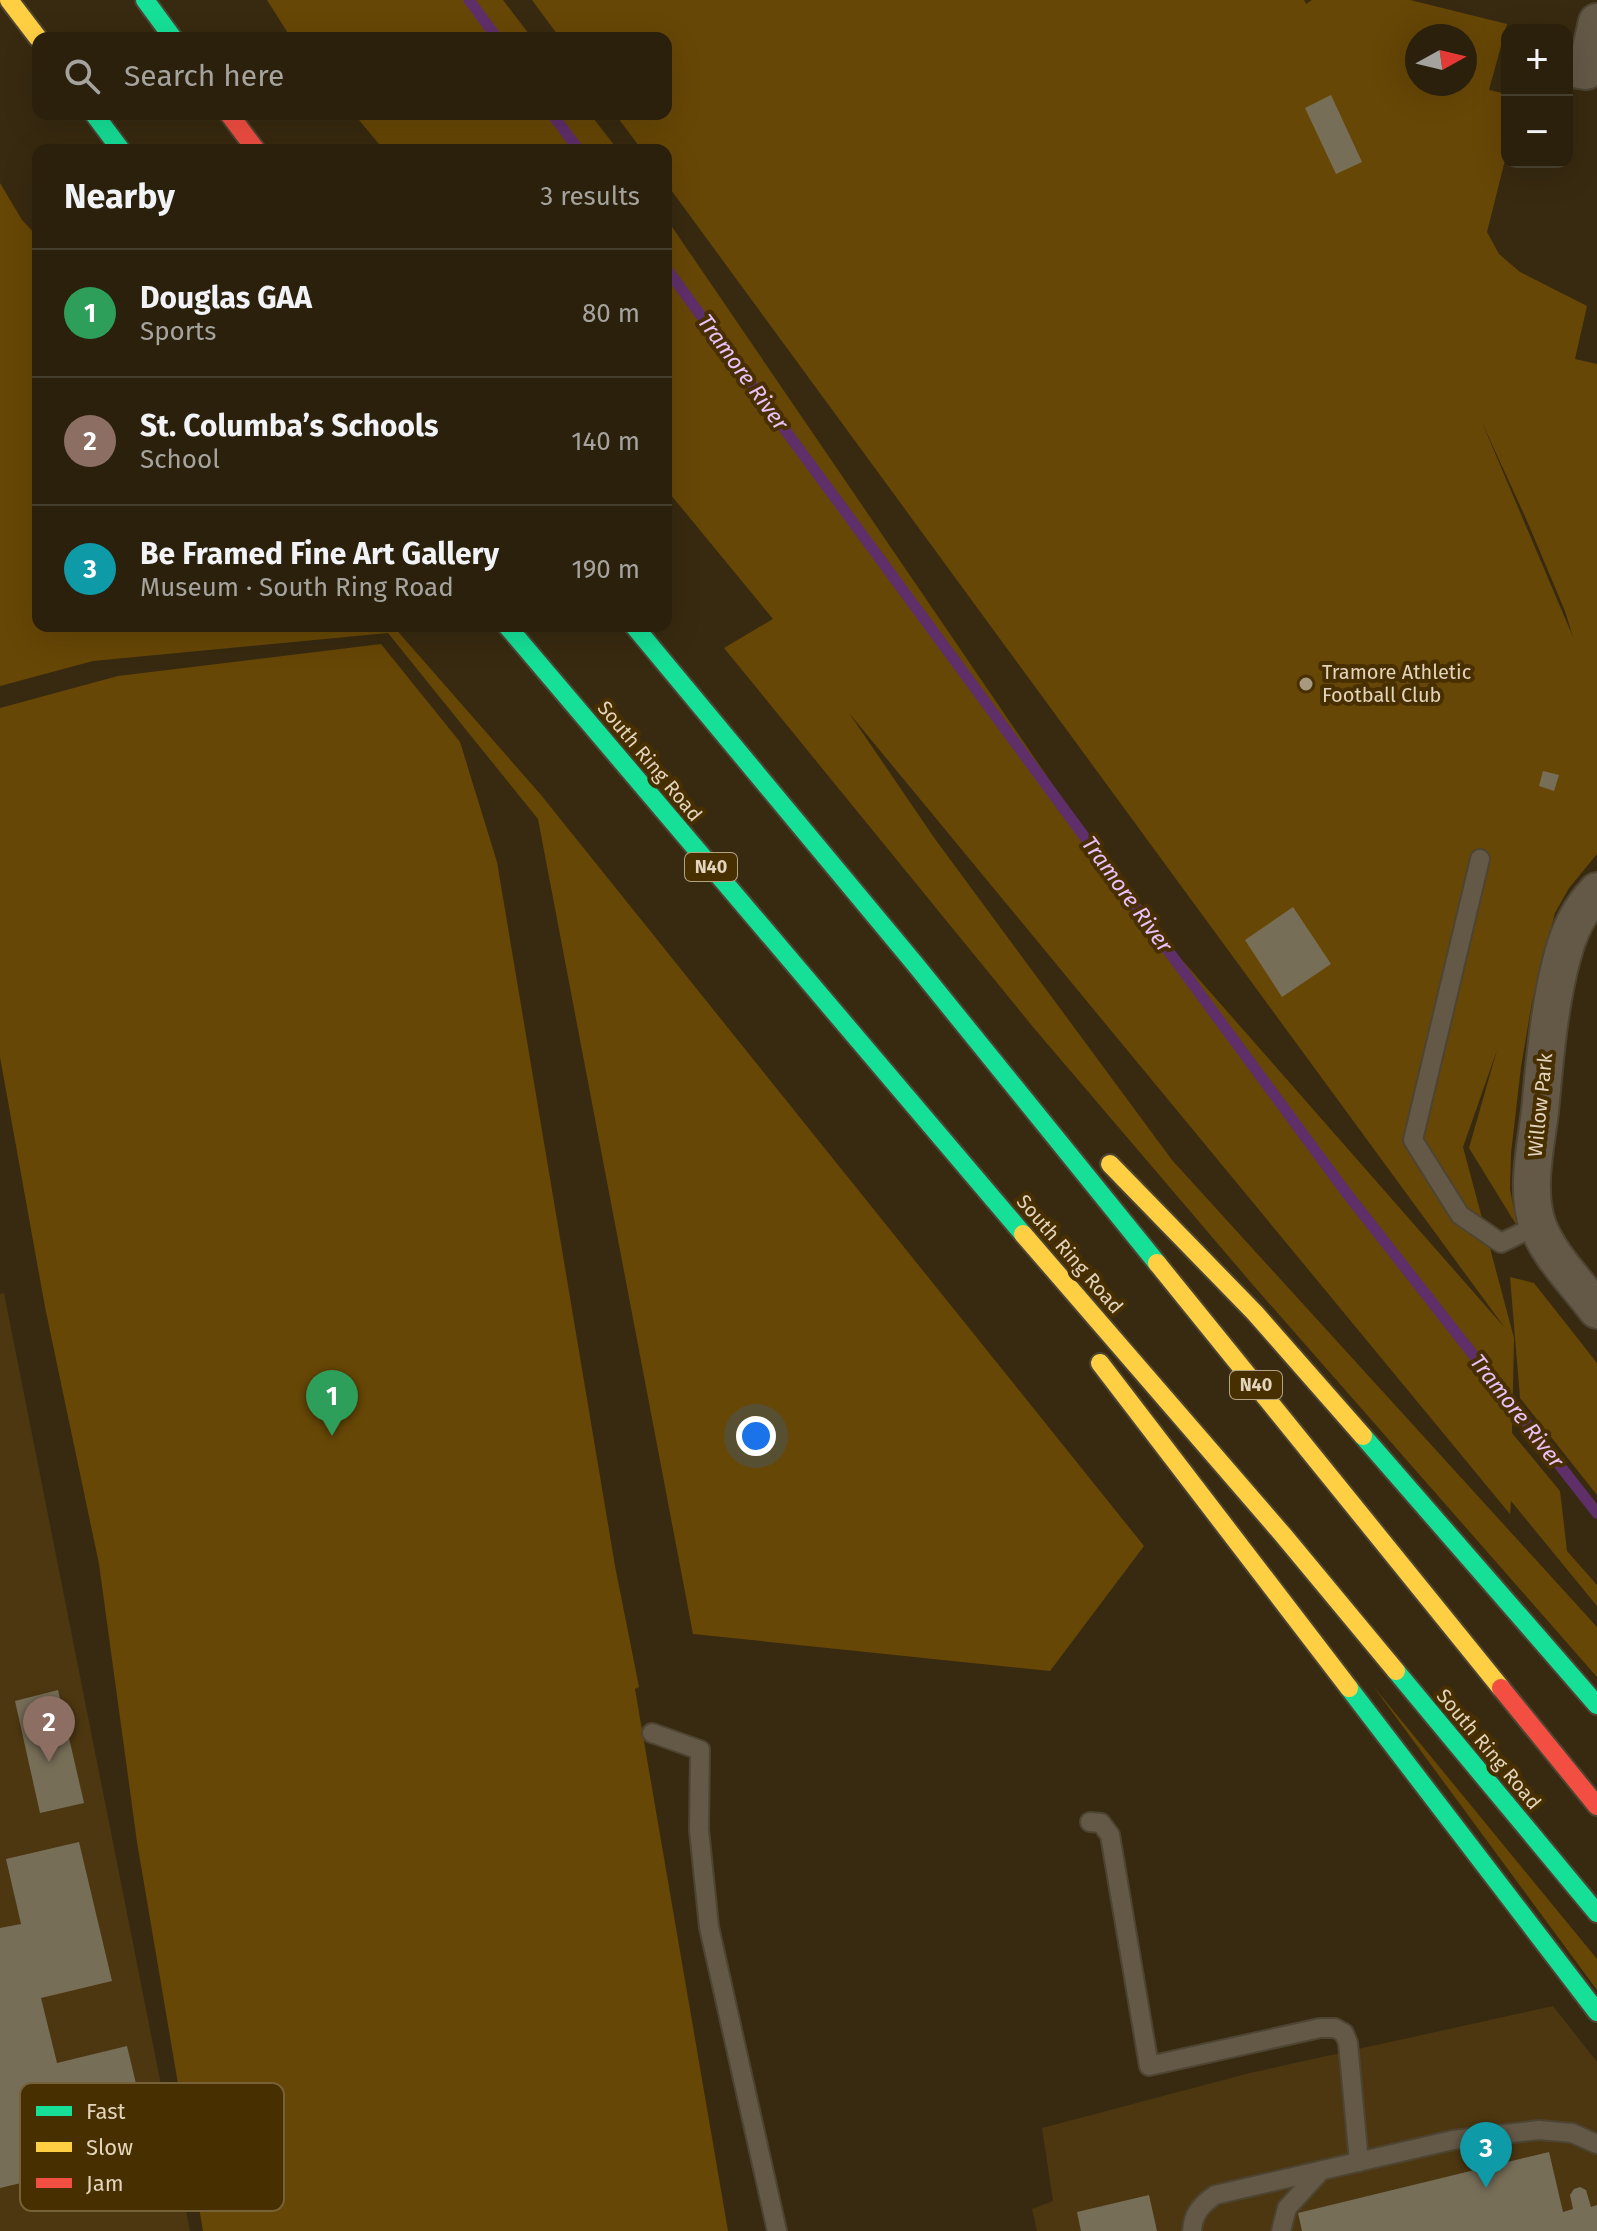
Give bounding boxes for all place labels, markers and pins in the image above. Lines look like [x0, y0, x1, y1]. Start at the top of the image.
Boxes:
place label: Tramore Athletic Football Club [1322, 660, 1471, 707]
marker: Tramore Athletic Football Club [1297, 675, 1315, 693]
pin: 1 [306, 1370, 358, 1436]
pin: 2 [23, 1696, 75, 1762]
pin: 3 [1460, 2122, 1512, 2188]

